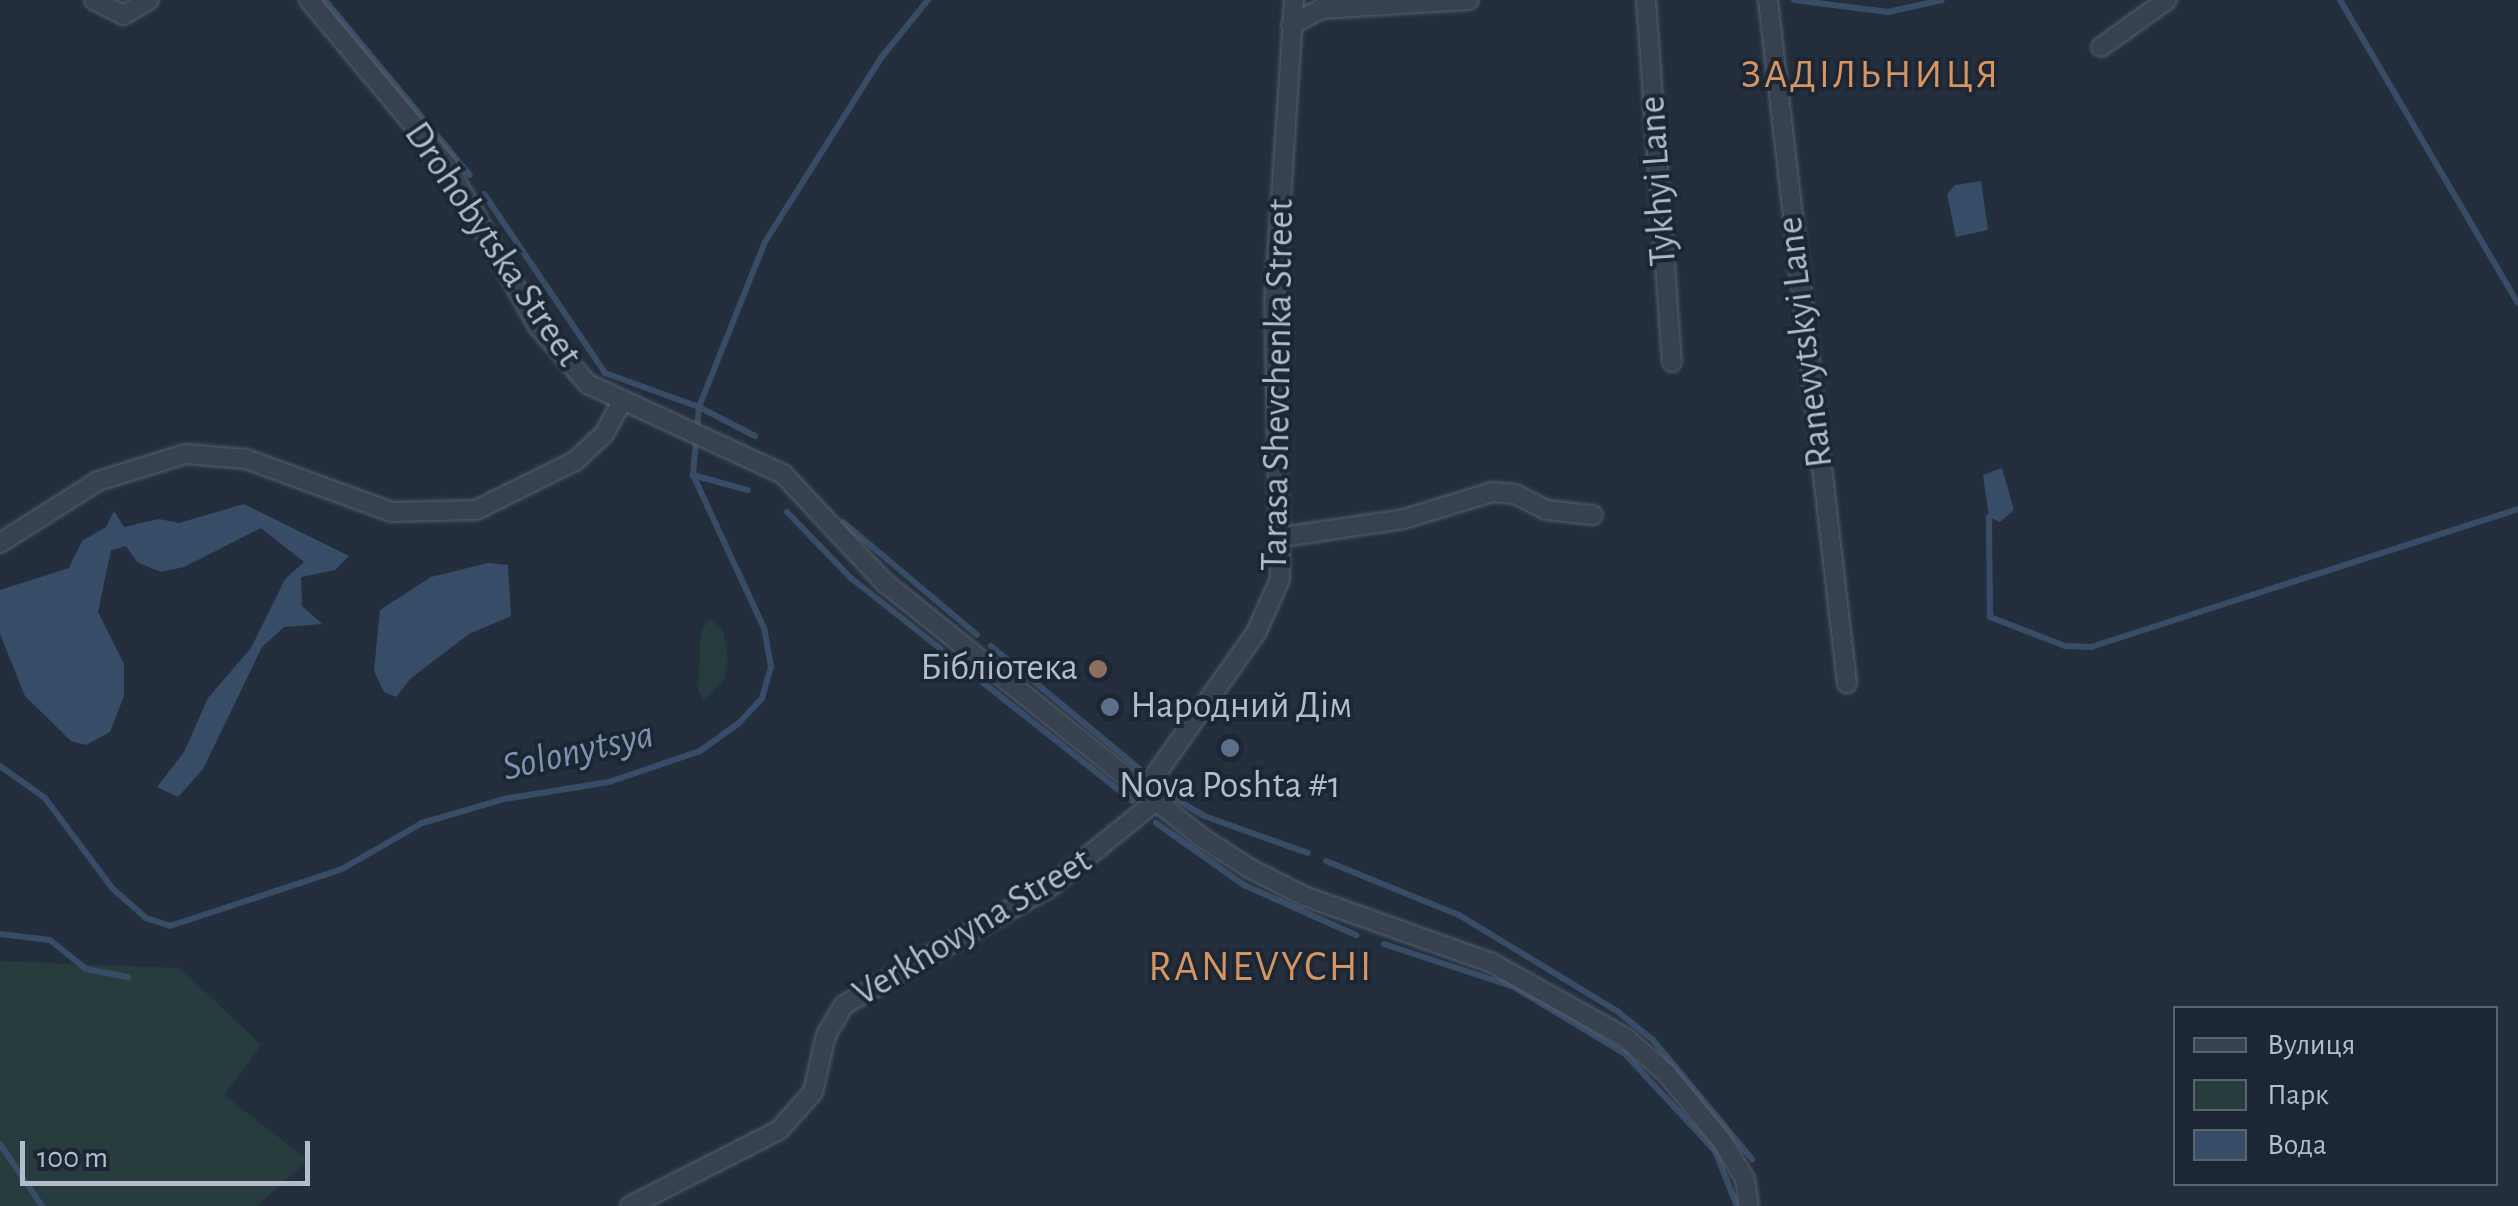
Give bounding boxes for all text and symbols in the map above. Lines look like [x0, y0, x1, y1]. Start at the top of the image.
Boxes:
district label: ЗАДІЛЬНИЦЯ [1741, 51, 2001, 99]
street label: Tykhyi Lane [1630, 94, 1688, 268]
street label: Drohobytska Street [393, 114, 591, 376]
street label: Tarasa Shevchenka Street [1253, 198, 1305, 572]
street label: Ranevytskyi Lane [1768, 214, 1844, 470]
place label: Бібліотека [920, 646, 1078, 692]
marker: Бібліотека [1087, 658, 1109, 680]
place label: Народний Дім [1130, 684, 1352, 730]
marker: Народний Дім [1099, 696, 1121, 718]
water label: Solonytsya [498, 710, 658, 792]
marker: Nova Poshta #1 [1219, 737, 1241, 759]
place label: Nova Poshta #1 [1119, 764, 1341, 810]
street label: Verkhovyna Street [846, 839, 1100, 1017]
district label: RANEVYCHI [1148, 942, 1374, 992]
legend [2173, 1006, 2498, 1186]
text: Вулиця [2267, 1030, 2355, 1060]
text: Парк [2267, 1080, 2329, 1110]
scale bar [25, 1121, 315, 1183]
text: Вода [2267, 1130, 2327, 1160]
text: 100 m [37, 1143, 108, 1173]

